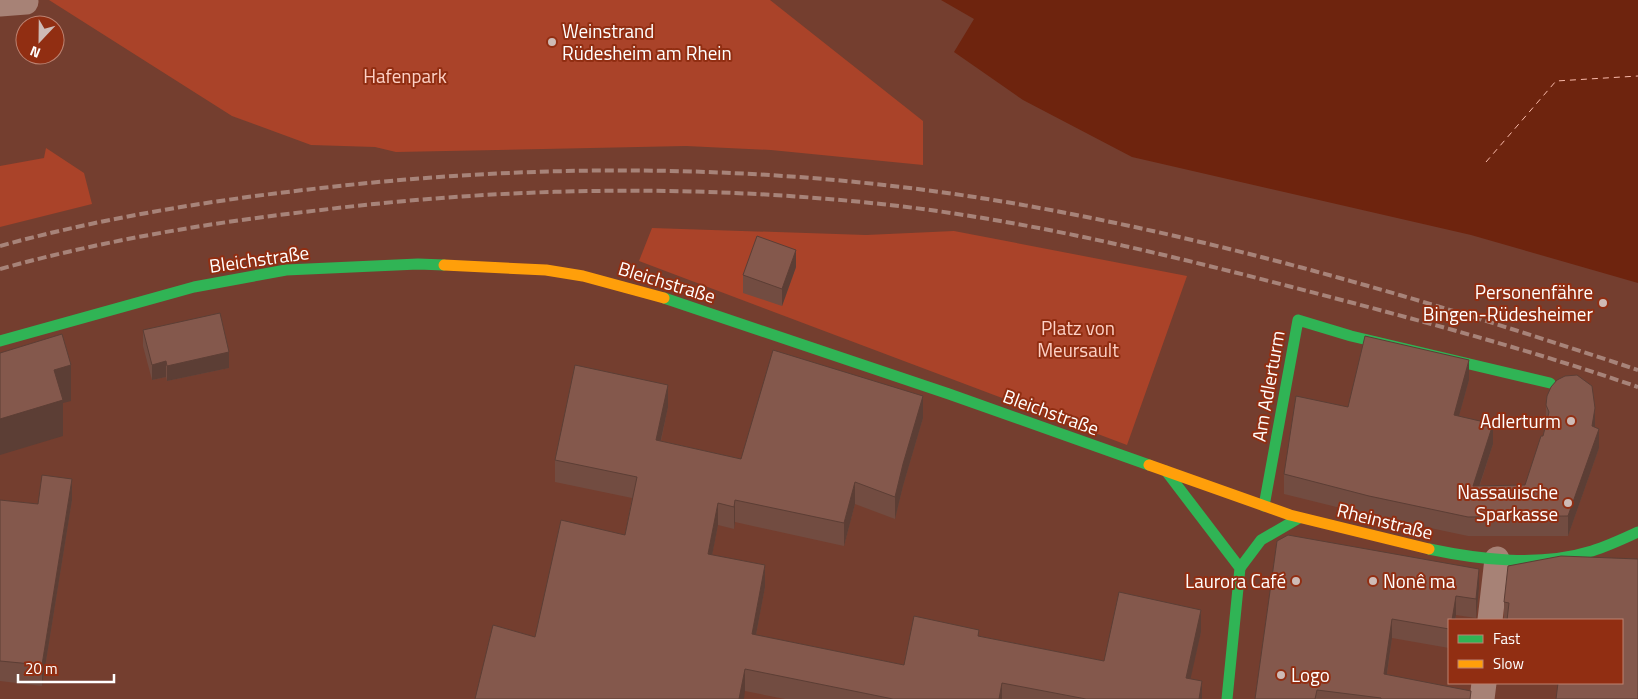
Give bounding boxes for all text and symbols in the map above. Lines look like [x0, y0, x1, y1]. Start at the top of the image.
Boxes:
north arrow [15, 15, 65, 65]
place label: Weinstrand Rüdesheim am Rhein [562, 16, 732, 67]
marker: Weinstrand Rüdesheim am Rhein [546, 36, 558, 48]
text: N [27, 41, 43, 64]
park label: Hafenpark [363, 61, 447, 90]
street label: Bleichstraße [207, 237, 311, 280]
street label: Bleichstraße [615, 253, 719, 310]
place label: Personenfähre Bingen-Rüdesheimer [1423, 277, 1593, 328]
marker: Personenfähre Bingen-Rüdesheimer [1597, 297, 1609, 309]
park label: Platz von Meursault [1037, 313, 1119, 364]
street label: Am Adlerturm [1243, 328, 1292, 444]
street label: Bleichstraße [999, 381, 1103, 442]
place label: Adlerturm [1480, 406, 1561, 435]
marker: Adlerturm [1565, 415, 1577, 427]
place label: Nassauische Sparkasse [1457, 477, 1558, 528]
street label: Rheinstraße [1334, 495, 1436, 546]
marker: Nassauische Sparkasse [1562, 497, 1574, 509]
place label: Laurora Café [1185, 566, 1286, 595]
place label: Nonê ma [1383, 566, 1456, 595]
marker: Laurora Café [1290, 575, 1302, 587]
marker: Nonê ma [1367, 575, 1379, 587]
legend [1448, 619, 1623, 684]
text: Fast [1493, 627, 1521, 650]
scale bar [18, 652, 114, 684]
text: Slow [1493, 652, 1524, 675]
text: 20 m [25, 657, 58, 680]
place label: Logo [1291, 660, 1330, 689]
marker: Logo [1275, 669, 1287, 681]

